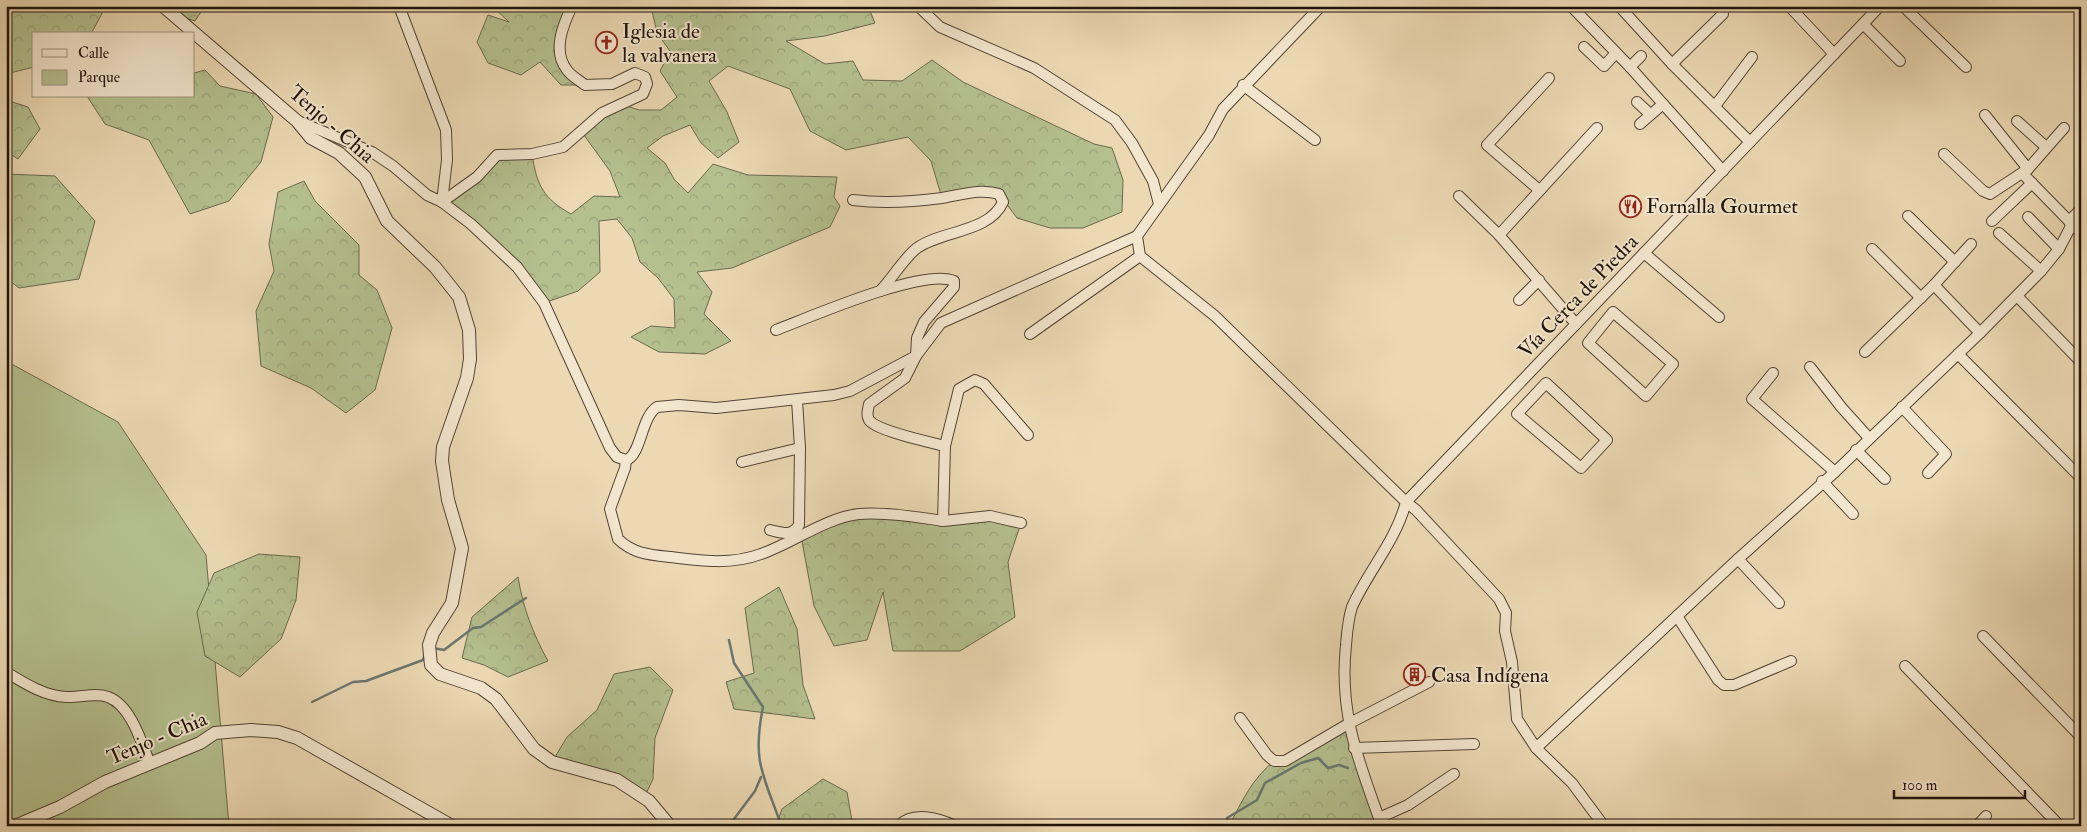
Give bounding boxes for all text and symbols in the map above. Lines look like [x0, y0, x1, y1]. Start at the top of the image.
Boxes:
place label: Iglesia de la valvanera [622, 18, 717, 69]
church icon: Iglesia de la valvanera [594, 31, 618, 55]
legend [32, 32, 195, 98]
text: Calle [78, 44, 109, 63]
text: Parque [78, 68, 120, 87]
street label: Tenjo - Chia [283, 79, 381, 170]
place label: Fornalla Gourmet [1646, 193, 1798, 220]
restaurant icon: Fornalla Gourmet [1618, 194, 1642, 218]
street label: Vía Cerca de Piedra [1512, 228, 1645, 364]
place label: Casa Indígena [1431, 662, 1549, 689]
building icon: Casa Indígena [1403, 663, 1427, 687]
street label: Tenjo - Chia [103, 705, 211, 772]
scale bar [1894, 767, 2026, 799]
text: 100 m [1902, 776, 1938, 795]

